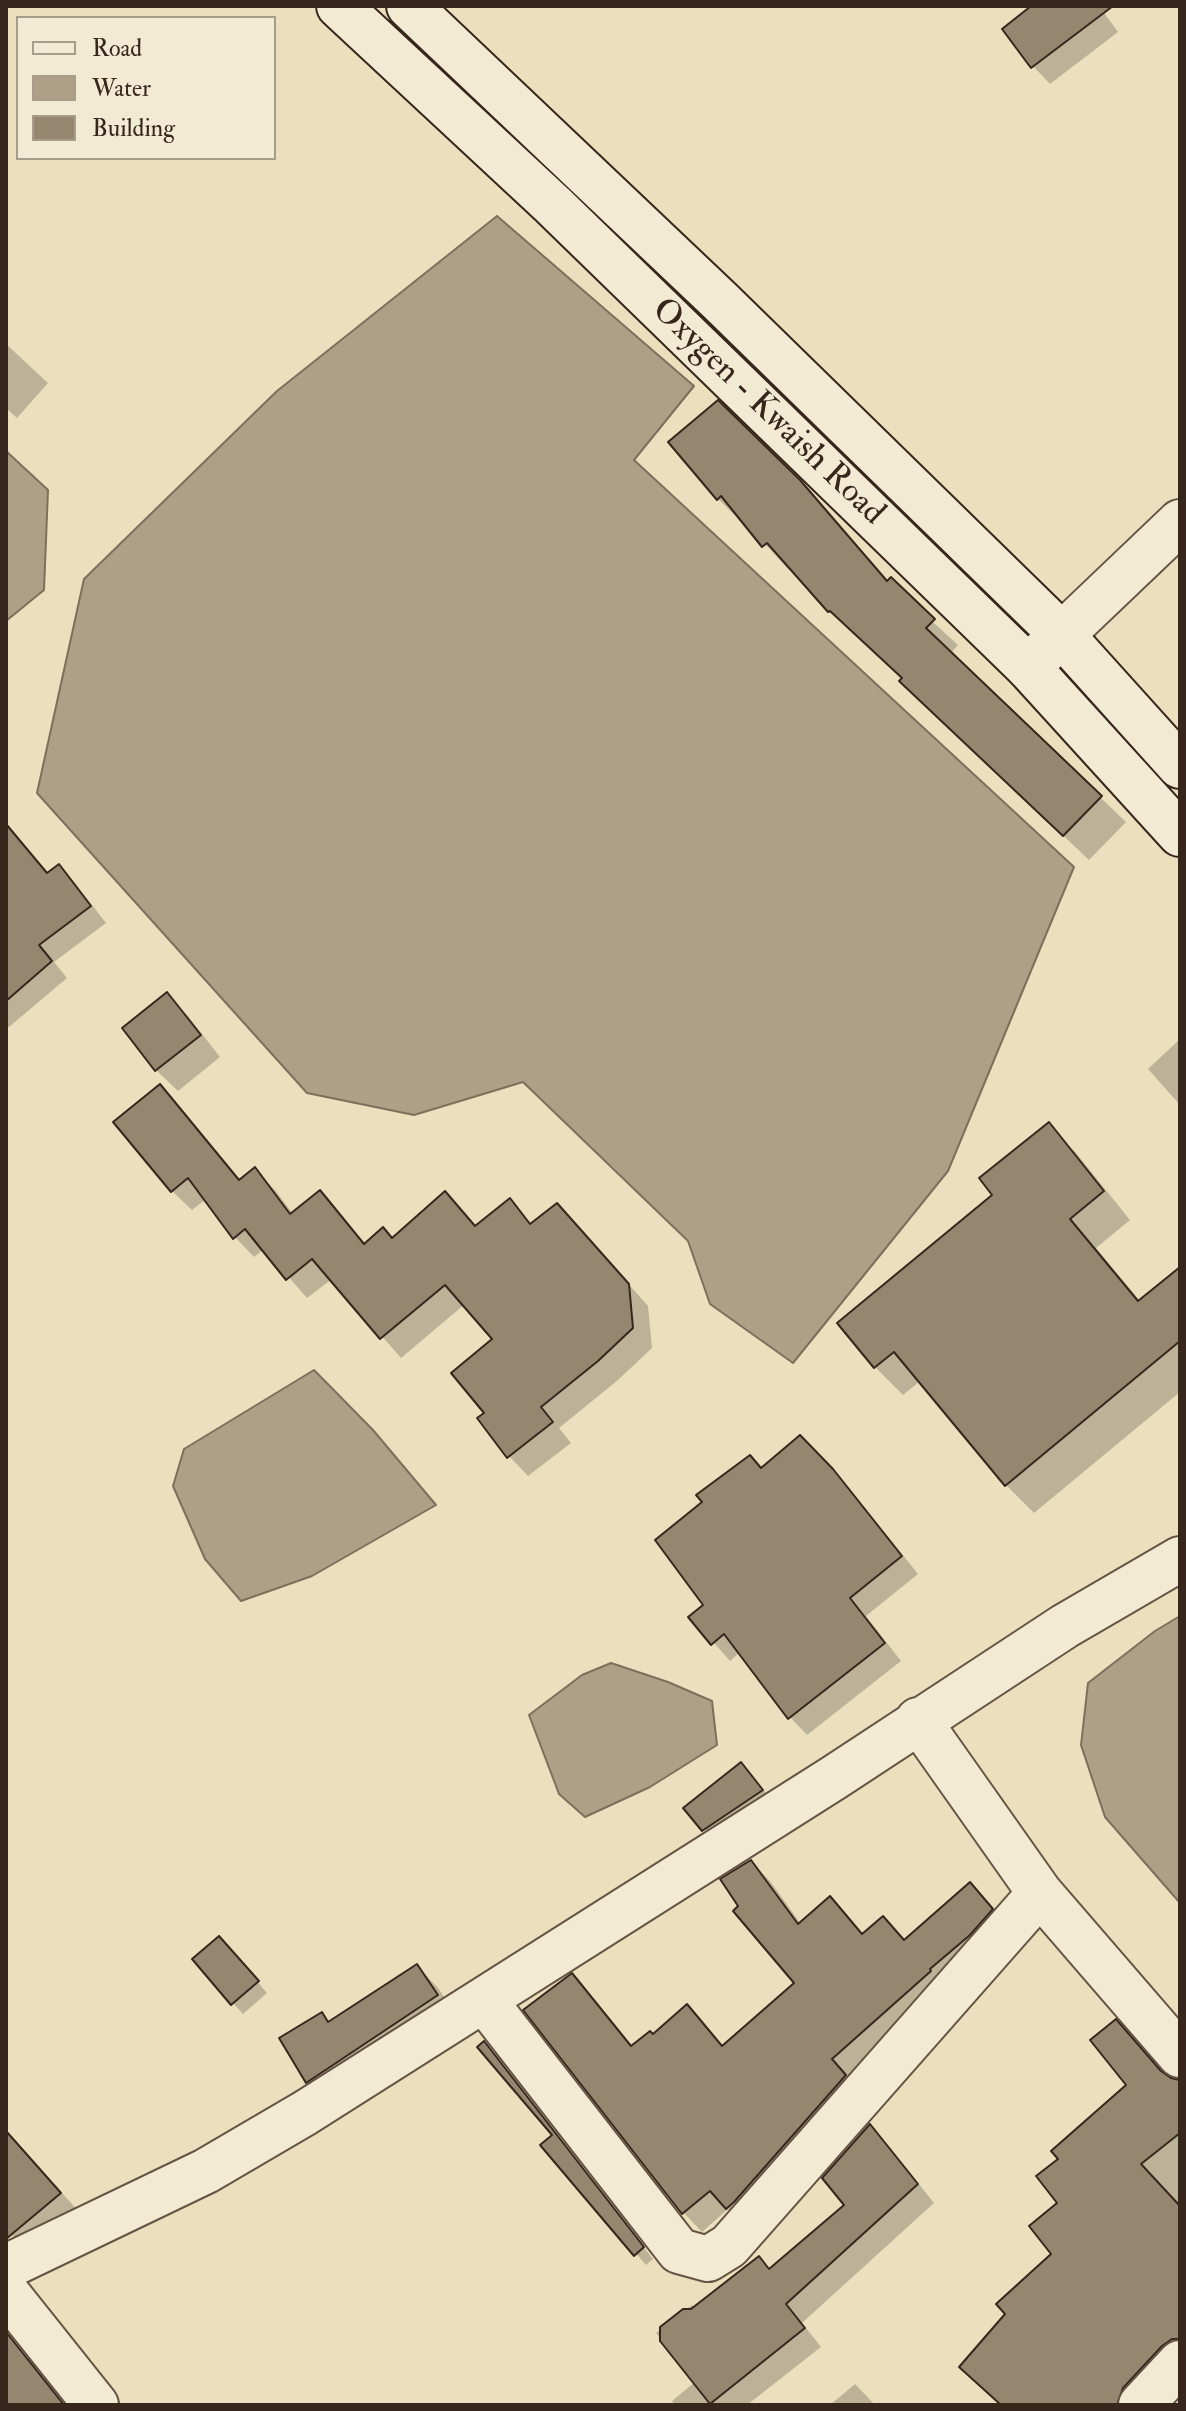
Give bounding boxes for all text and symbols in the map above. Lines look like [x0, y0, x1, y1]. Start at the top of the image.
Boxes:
legend [16, 16, 276, 160]
text: Road [92, 33, 142, 64]
text: Water [92, 73, 151, 104]
text: Building [92, 113, 175, 144]
street label: Oxygen - Kwaish Road [642, 291, 892, 535]

